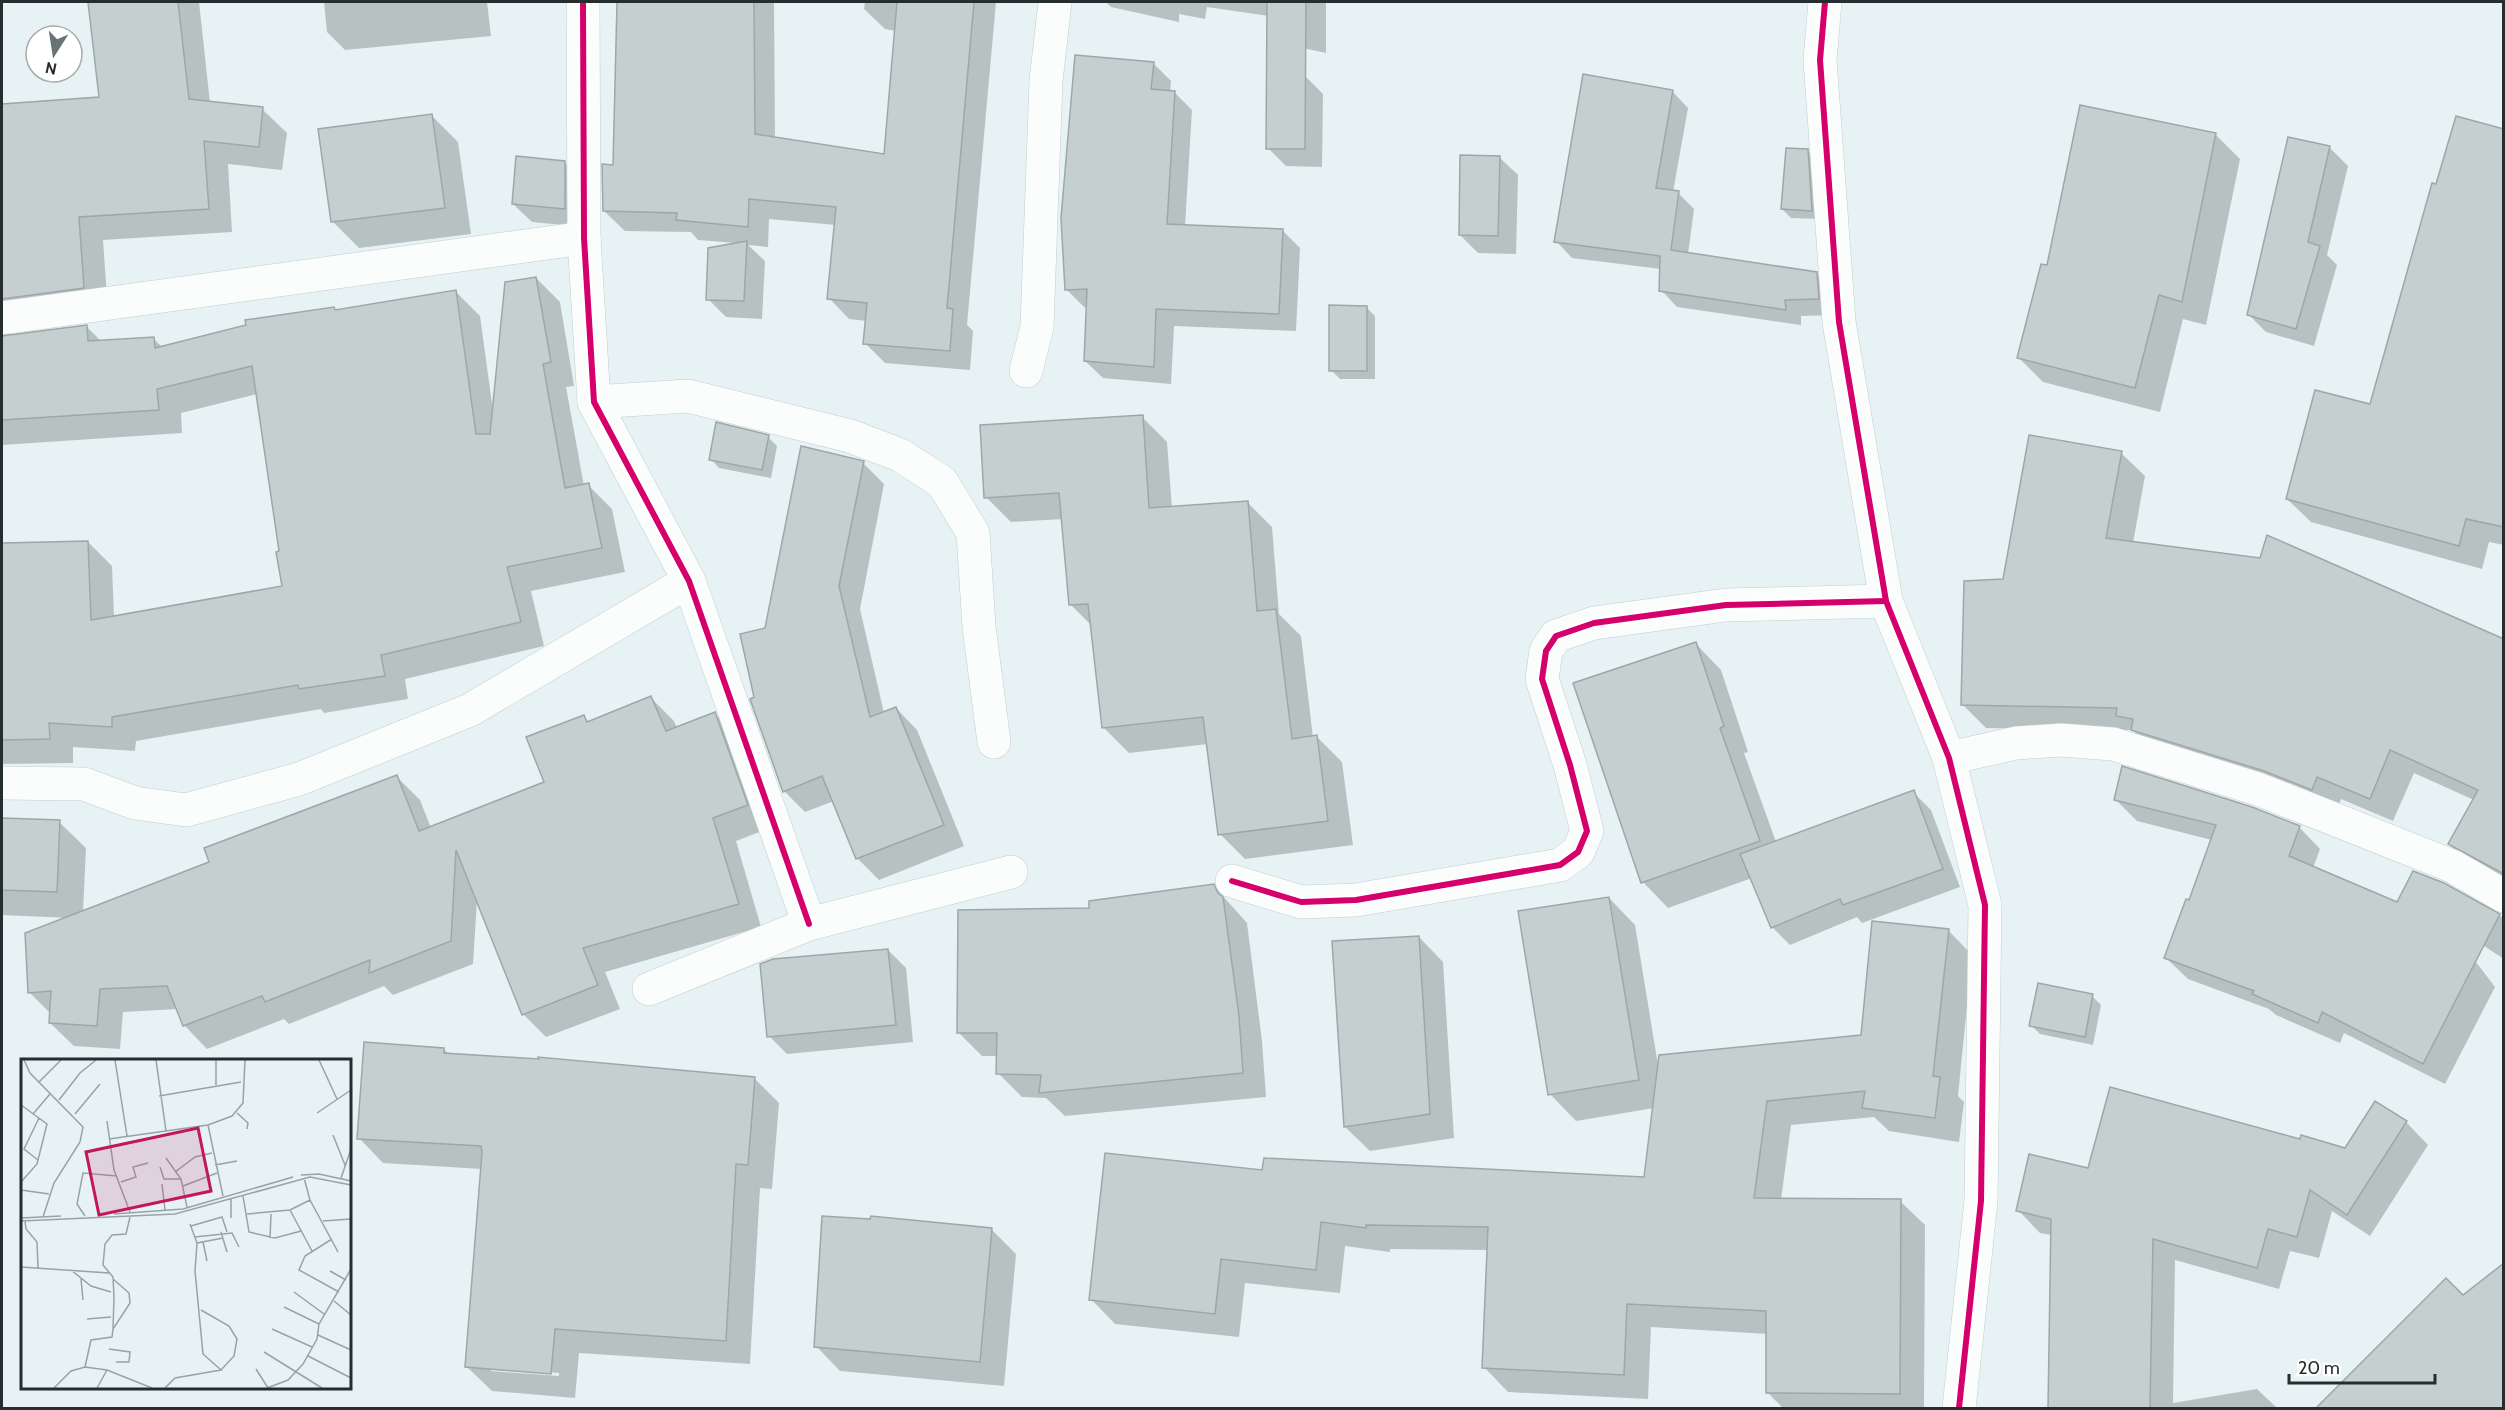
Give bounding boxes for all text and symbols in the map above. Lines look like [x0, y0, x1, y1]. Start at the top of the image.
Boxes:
north arrow [24, 24, 84, 84]
text: N [43, 58, 58, 79]
inset map [21, 1059, 351, 1389]
scale bar [2289, 1347, 2434, 1385]
text: 20 m [2298, 1357, 2340, 1379]

